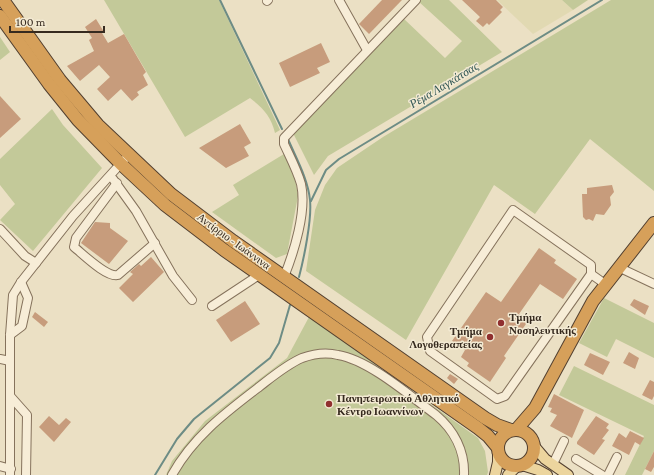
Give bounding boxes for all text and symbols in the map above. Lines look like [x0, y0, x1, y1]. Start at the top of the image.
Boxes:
scale bar [10, 8, 104, 34]
text: 100 m [16, 15, 46, 29]
water label: Ρέμα Λαγκάτσας [406, 59, 481, 112]
street label: Αντίρριο - Ιωάννινα [195, 210, 273, 272]
place label: Τμήμα Νοσηλευτικής [509, 311, 576, 337]
marker: Τμήμα Νοσηλευτικής [496, 318, 506, 328]
place label: Τμήμα Λογοθεραπείας [409, 325, 483, 351]
marker: Τμήμα Λογοθεραπείας [485, 332, 495, 342]
place label: Πανηπειρωτικό Αθλητικό Κέντρο Ιωαννίνων [337, 392, 460, 417]
marker: Πανηπειρωτικό Αθλητικό Κέντρο Ιωαννίνων [324, 399, 334, 409]

